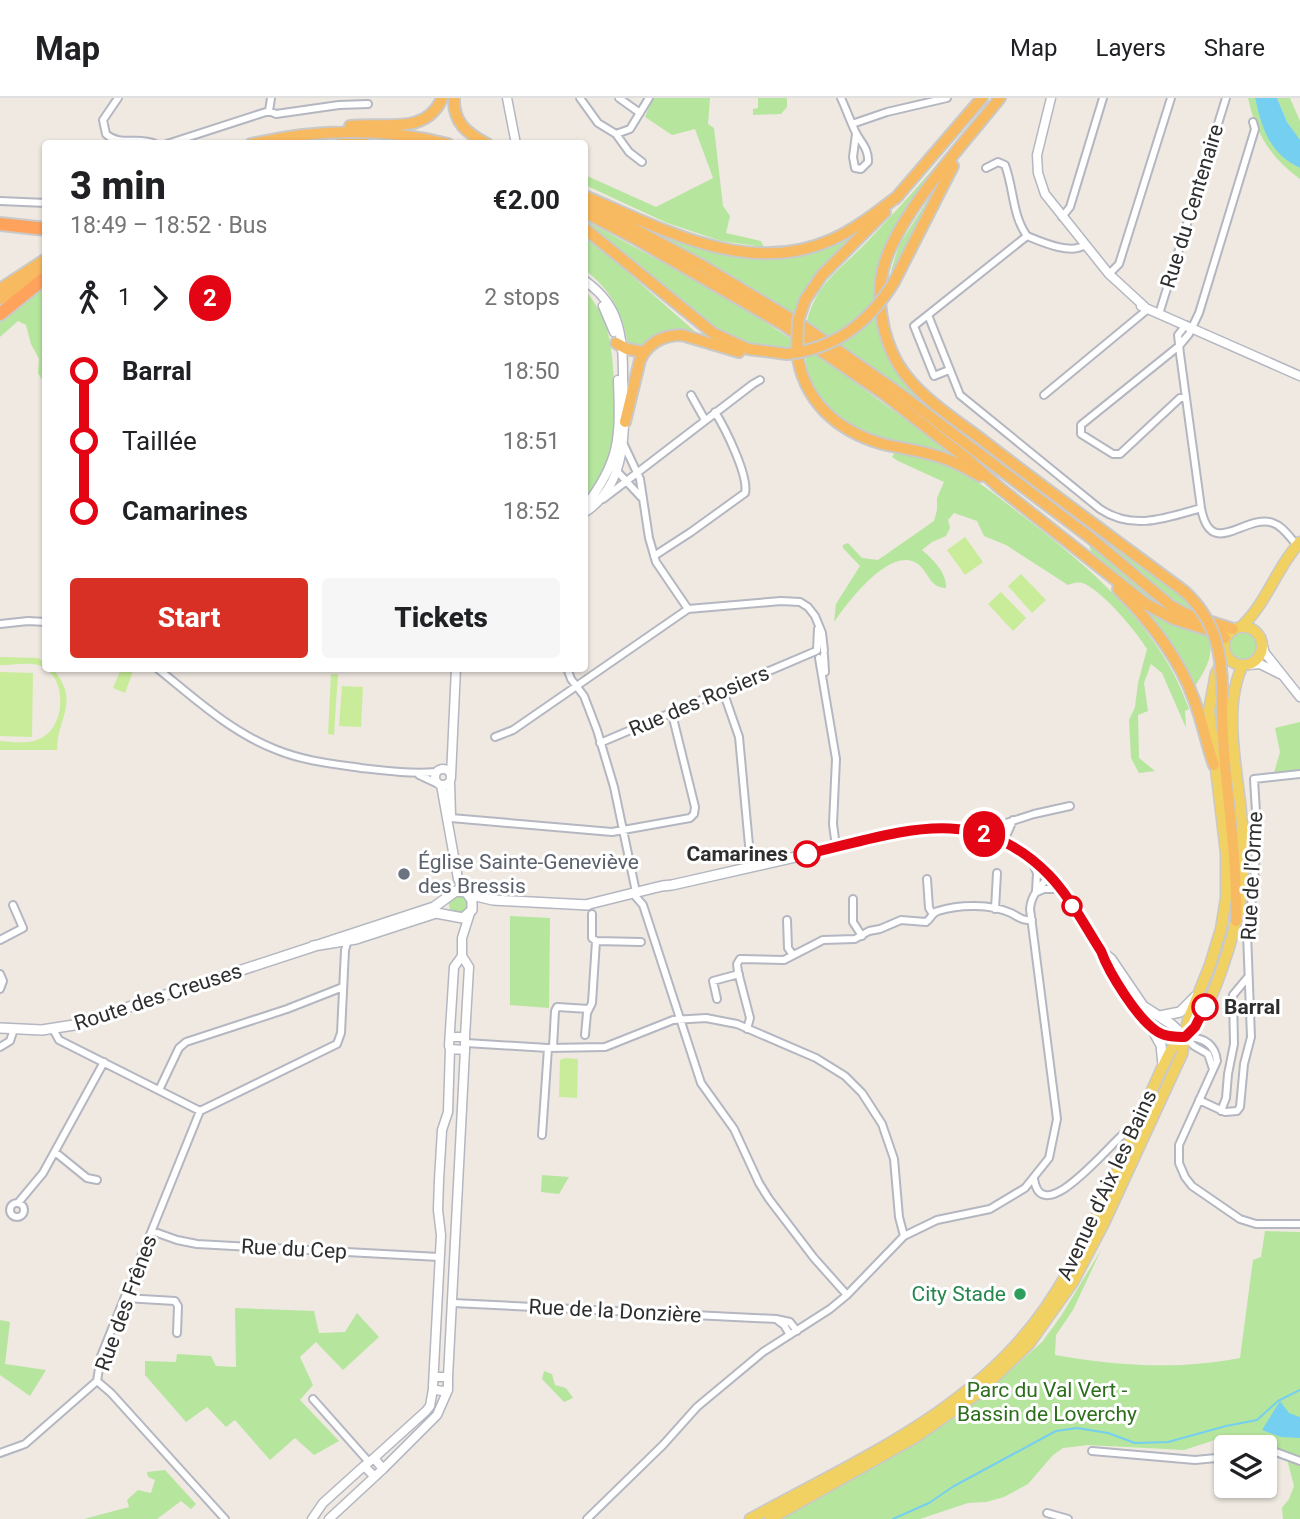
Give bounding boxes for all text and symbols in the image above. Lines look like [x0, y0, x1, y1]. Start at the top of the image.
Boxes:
text: Map [35, 29, 100, 68]
text: Map [1010, 34, 1058, 62]
text: Layers [1096, 34, 1166, 62]
text: Share [1204, 34, 1265, 62]
street label: Rue du Centenaire [1156, 121, 1228, 291]
text: 3 min [70, 164, 166, 208]
text: €2.00 [493, 185, 560, 215]
text: 18:49 – 18:52 · Bus [70, 212, 267, 239]
icon: walk [70, 279, 108, 317]
icon: forward [141, 279, 179, 317]
text: 1 [118, 284, 131, 311]
text: 2 [203, 284, 217, 312]
text: 2 stops [484, 284, 560, 311]
text: Barral [122, 356, 192, 386]
text: 18:50 [503, 358, 560, 385]
text: Taillée [122, 426, 197, 456]
text: 18:51 [503, 428, 560, 455]
text: Camarines [122, 496, 248, 526]
text: 18:52 [503, 498, 560, 525]
button: Start [70, 578, 308, 658]
button: Tickets [322, 578, 560, 658]
street label: Rue des Rosiers [625, 661, 773, 741]
line badge: 2 [961, 811, 1007, 857]
street label: Rue de l'Orme [1237, 811, 1267, 941]
text: 2 [977, 820, 991, 848]
marker: Camarines [794, 841, 820, 867]
place label: Camarines [686, 842, 788, 866]
place label: Église Sainte-Geneviève des Bressis [418, 850, 639, 898]
marker: Église Sainte-Geneviève des Bressis [396, 866, 412, 882]
unlabelled marker [1062, 896, 1082, 916]
street label: Route des Creuses [71, 959, 245, 1035]
marker: Barral [1192, 994, 1218, 1020]
place label: Barral [1224, 995, 1280, 1019]
street label: Avenue d'Aix les Bains [1052, 1086, 1162, 1284]
street label: Rue des Frênes [90, 1232, 162, 1374]
street label: Rue du Cep [240, 1234, 348, 1264]
place label: City Stade [911, 1282, 1006, 1306]
marker: City Stade [1012, 1286, 1028, 1302]
street label: Rue de la Donzière [528, 1294, 702, 1328]
park label: Parc du Val Vert - Bassin de Loverchy [957, 1378, 1137, 1426]
map controls [1214, 1435, 1277, 1498]
button: layers [1214, 1435, 1277, 1498]

